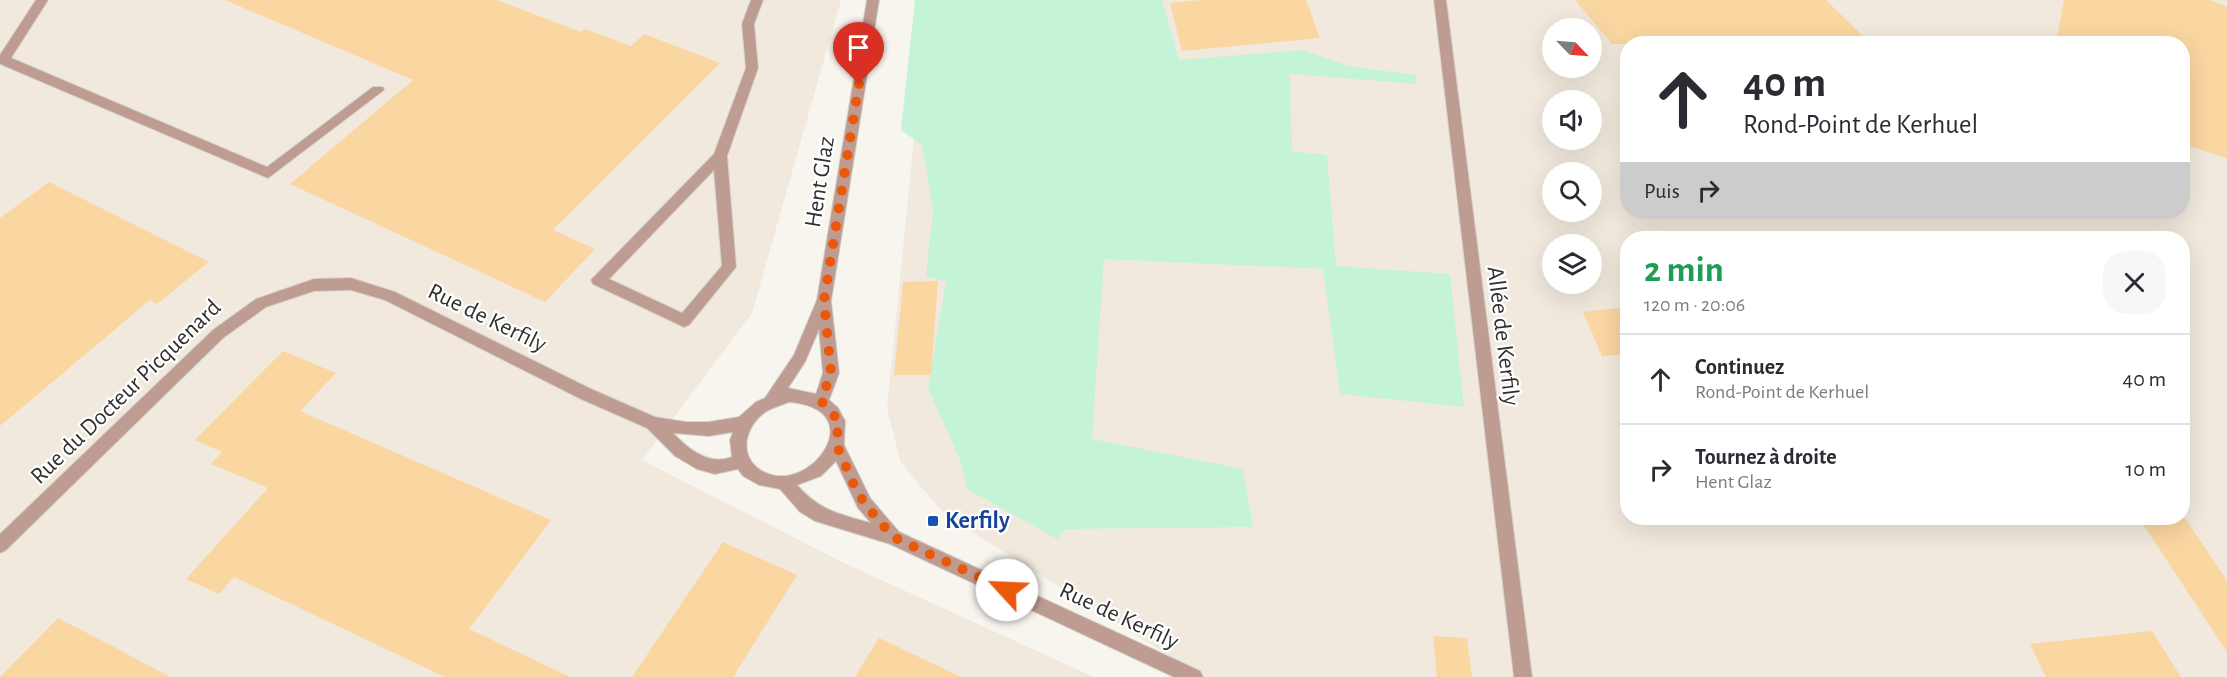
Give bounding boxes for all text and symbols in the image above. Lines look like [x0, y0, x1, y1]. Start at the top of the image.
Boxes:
north arrow [1542, 18, 1602, 78]
map controls [1542, 18, 1602, 294]
pin [833, 22, 884, 84]
icon: arrive [842, 31, 875, 64]
icon: ahead [1644, 60, 1722, 138]
text: 40 m [1743, 62, 1826, 104]
button: sound [1542, 90, 1602, 150]
text: Rond-Point de Kerhuel [1743, 111, 1978, 138]
street label: Hent Glaz [801, 135, 839, 229]
button: search [1542, 162, 1602, 222]
icon: right [1692, 174, 1725, 207]
text: Puis [1644, 180, 1680, 202]
button: layers [1542, 234, 1602, 294]
button: close [2103, 251, 2166, 314]
text: 2 min [1644, 252, 1724, 288]
street label: Allée de Kerfily [1483, 265, 1523, 407]
street label: Rue de Kerfily [424, 279, 550, 357]
street label: Rue du Docteur Picquenard [26, 295, 226, 489]
text: 120 m · 20:06 [1644, 295, 1745, 315]
text: Continuez [1695, 356, 1784, 378]
icon: ahead [1644, 363, 1677, 396]
text: 40 m [2123, 368, 2166, 390]
text: Rond-Point de Kerhuel [1695, 382, 1869, 402]
text: Tournez à droite [1695, 446, 1837, 468]
icon: right [1644, 453, 1677, 486]
text: 10 m [2126, 458, 2166, 480]
text: Hent Glaz [1695, 472, 1772, 492]
place label: Kerfily [945, 509, 1010, 533]
marker: Kerfily [926, 514, 940, 528]
position arrow [975, 558, 1039, 622]
street label: Rue de Kerfily [1056, 578, 1182, 654]

